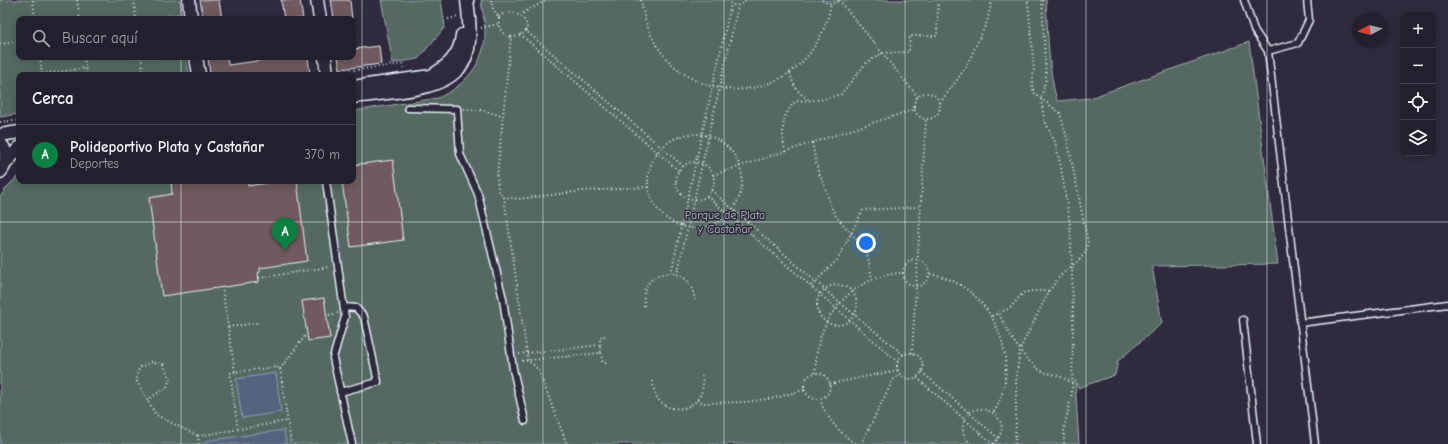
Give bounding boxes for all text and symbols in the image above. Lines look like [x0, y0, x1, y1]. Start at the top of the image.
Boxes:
north arrow [1352, 12, 1388, 48]
map controls [1400, 12, 1436, 156]
button: + [1400, 12, 1436, 48]
search box [16, 16, 356, 60]
icon: search [30, 27, 52, 49]
text: Buscar aquí [62, 29, 138, 47]
button: − [1400, 48, 1436, 84]
button: locate [1400, 84, 1436, 120]
text: Cerca [32, 89, 74, 108]
button: layers [1400, 120, 1436, 156]
text: Polideportivo Plata y Castañar [70, 138, 264, 156]
text: A [41, 147, 49, 162]
text: 370 m [304, 147, 340, 162]
text: Deportes [70, 156, 119, 171]
park label: Parque de Plata y Castañar [685, 208, 765, 236]
pin: A [272, 218, 298, 251]
your location [856, 233, 876, 253]

